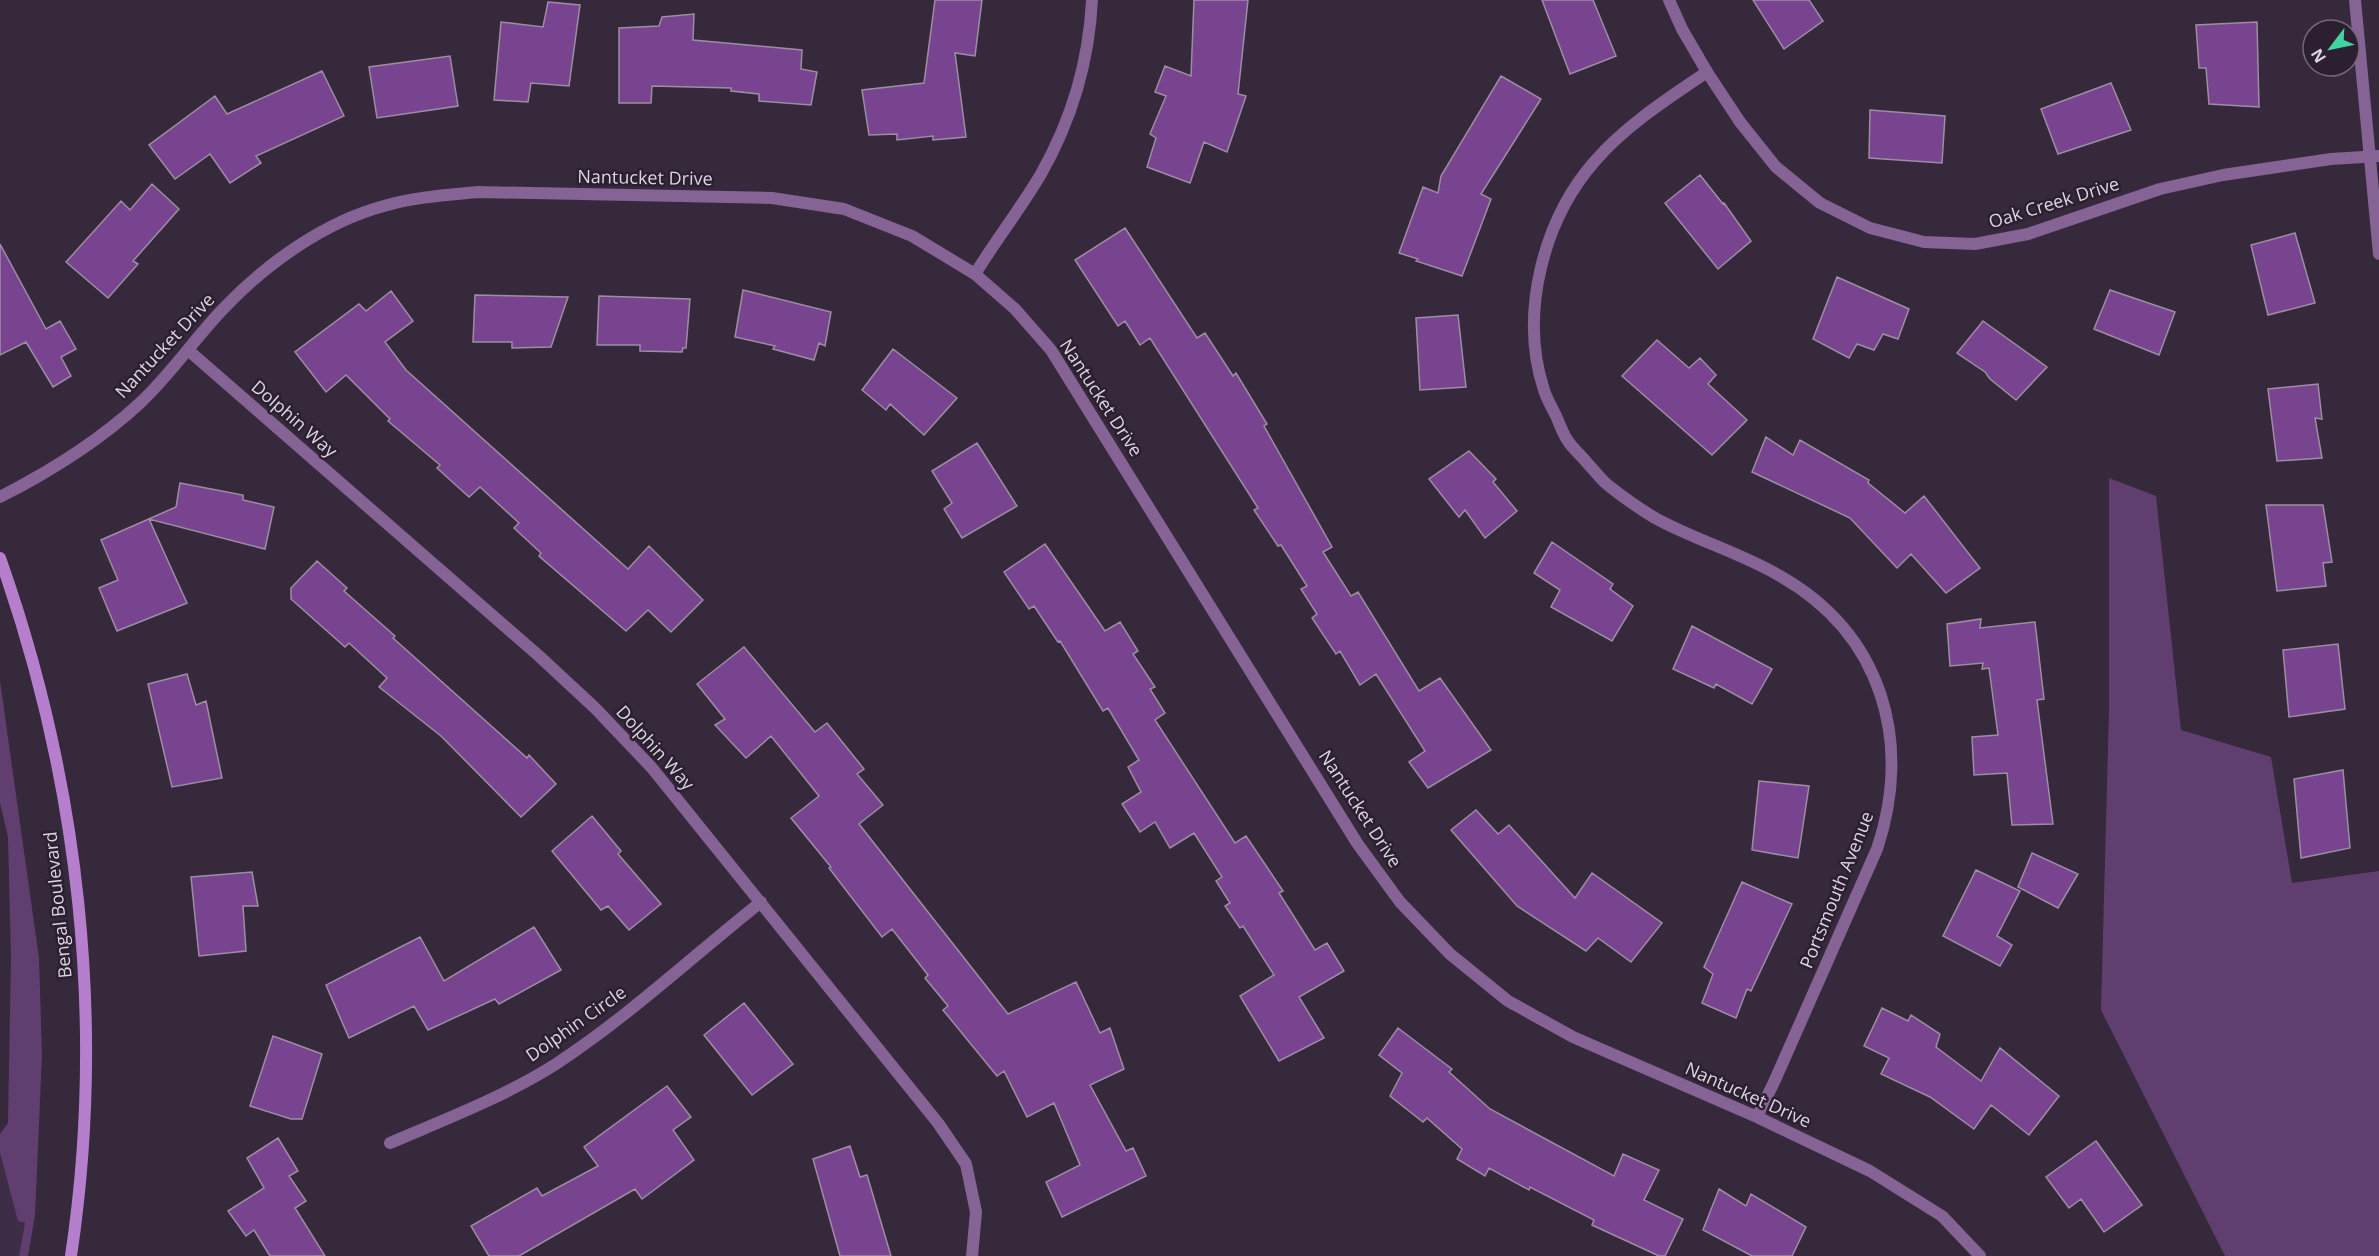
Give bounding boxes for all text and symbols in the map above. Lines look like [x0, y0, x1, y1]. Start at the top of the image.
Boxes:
north arrow [2301, 18, 2361, 78]
text: N [2306, 45, 2331, 67]
street label: Nantucket Drive [577, 164, 713, 190]
street label: Oak Creek Drive [1986, 171, 2122, 233]
street label: Nantucket Drive [109, 288, 219, 403]
street label: Nantucket Drive [1055, 334, 1149, 461]
street label: Dolphin Way [247, 374, 343, 463]
street label: Dolphin Way [611, 700, 701, 796]
street label: Nantucket Drive [1314, 745, 1408, 872]
street label: Portsmouth Avenue [1794, 808, 1879, 972]
street label: Bengal Boulevard [37, 831, 77, 980]
street label: Dolphin Circle [521, 980, 630, 1067]
street label: Nantucket Drive [1682, 1056, 1815, 1133]

